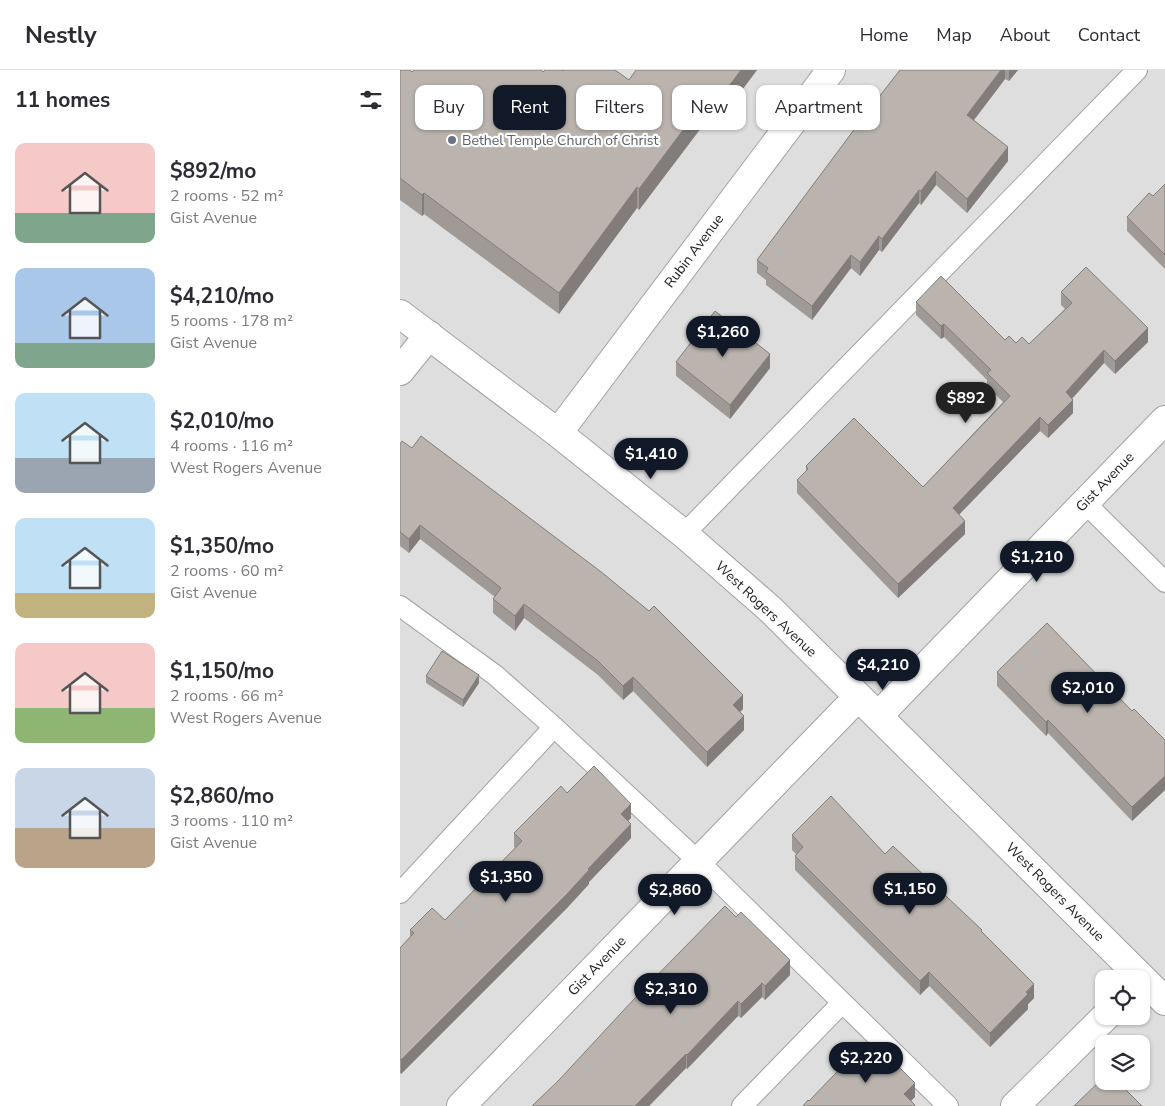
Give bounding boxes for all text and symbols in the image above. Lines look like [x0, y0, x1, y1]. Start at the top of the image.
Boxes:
text: Nestly [25, 19, 97, 51]
text: Home [860, 23, 908, 47]
text: Map [936, 23, 972, 47]
text: About [1000, 23, 1050, 47]
text: Contact [1078, 23, 1140, 47]
chip: Buy [415, 85, 483, 130]
chip: Rent [493, 85, 566, 130]
chip: Filters [576, 85, 662, 130]
chip: New [672, 85, 746, 130]
chip: Apartment [756, 85, 880, 130]
text: 11 homes [15, 86, 110, 114]
icon: filters [357, 86, 385, 114]
place label: Bethel Temple Church of Christ [462, 131, 658, 150]
marker: Bethel Temple Church of Christ [446, 134, 458, 146]
text: $892/mo [170, 157, 256, 185]
icon: home [55, 163, 115, 223]
text: 2 rooms · 52 m² [170, 185, 283, 207]
text: Gist Avenue [170, 207, 257, 229]
street label: Rubin Avenue [660, 210, 728, 292]
text: $4,210/mo [170, 282, 274, 310]
icon: home [55, 288, 115, 348]
text: 5 rooms · 178 m² [170, 310, 293, 332]
pin: $1,260 [682, 316, 764, 358]
text: $1,260 [697, 321, 749, 343]
text: Gist Avenue [170, 332, 257, 354]
pin: $892 [936, 382, 996, 424]
text: $892 [947, 387, 985, 409]
text: $2,010/mo [170, 407, 274, 435]
icon: home [55, 413, 115, 473]
text: 4 rooms · 116 m² [170, 435, 293, 457]
pin: $1,410 [610, 438, 692, 480]
text: $1,410 [625, 443, 677, 465]
street label: Gist Avenue [1072, 448, 1138, 516]
text: West Rogers Avenue [170, 457, 322, 479]
text: $1,350/mo [170, 532, 274, 560]
icon: home [55, 538, 115, 598]
pin: $1,210 [996, 540, 1078, 583]
text: $1,210 [1011, 546, 1063, 568]
street label: West Rogers Avenue [711, 557, 821, 661]
text: 2 rooms · 60 m² [170, 560, 283, 582]
text: Gist Avenue [170, 582, 257, 604]
pin: $4,210 [842, 648, 924, 691]
text: $4,210 [857, 654, 909, 676]
text: $1,150/mo [170, 657, 274, 685]
icon: home [55, 663, 115, 723]
pin: $2,010 [1047, 672, 1129, 714]
text: $2,010 [1062, 677, 1114, 699]
text: 2 rooms · 66 m² [170, 685, 283, 707]
text: West Rogers Avenue [170, 707, 322, 729]
text: $2,860/mo [170, 782, 274, 810]
icon: home [55, 788, 115, 848]
text: 3 rooms · 110 m² [170, 810, 293, 832]
text: Gist Avenue [170, 832, 257, 854]
street label: West Rogers Avenue [1001, 838, 1109, 946]
pin: $1,350 [465, 860, 547, 903]
text: $1,350 [480, 866, 532, 888]
pin: $1,150 [869, 872, 951, 915]
pin: $2,860 [634, 874, 716, 916]
text: $1,150 [884, 878, 936, 900]
text: $2,860 [649, 879, 701, 901]
street label: Gist Avenue [564, 932, 630, 1000]
map controls [1095, 970, 1150, 1090]
button: locate [1095, 970, 1150, 1025]
pin: $2,310 [630, 972, 712, 1015]
text: $2,310 [645, 978, 697, 1000]
button: layers [1095, 1035, 1150, 1090]
pin: $2,220 [825, 1042, 907, 1084]
text: $2,220 [840, 1047, 892, 1069]

